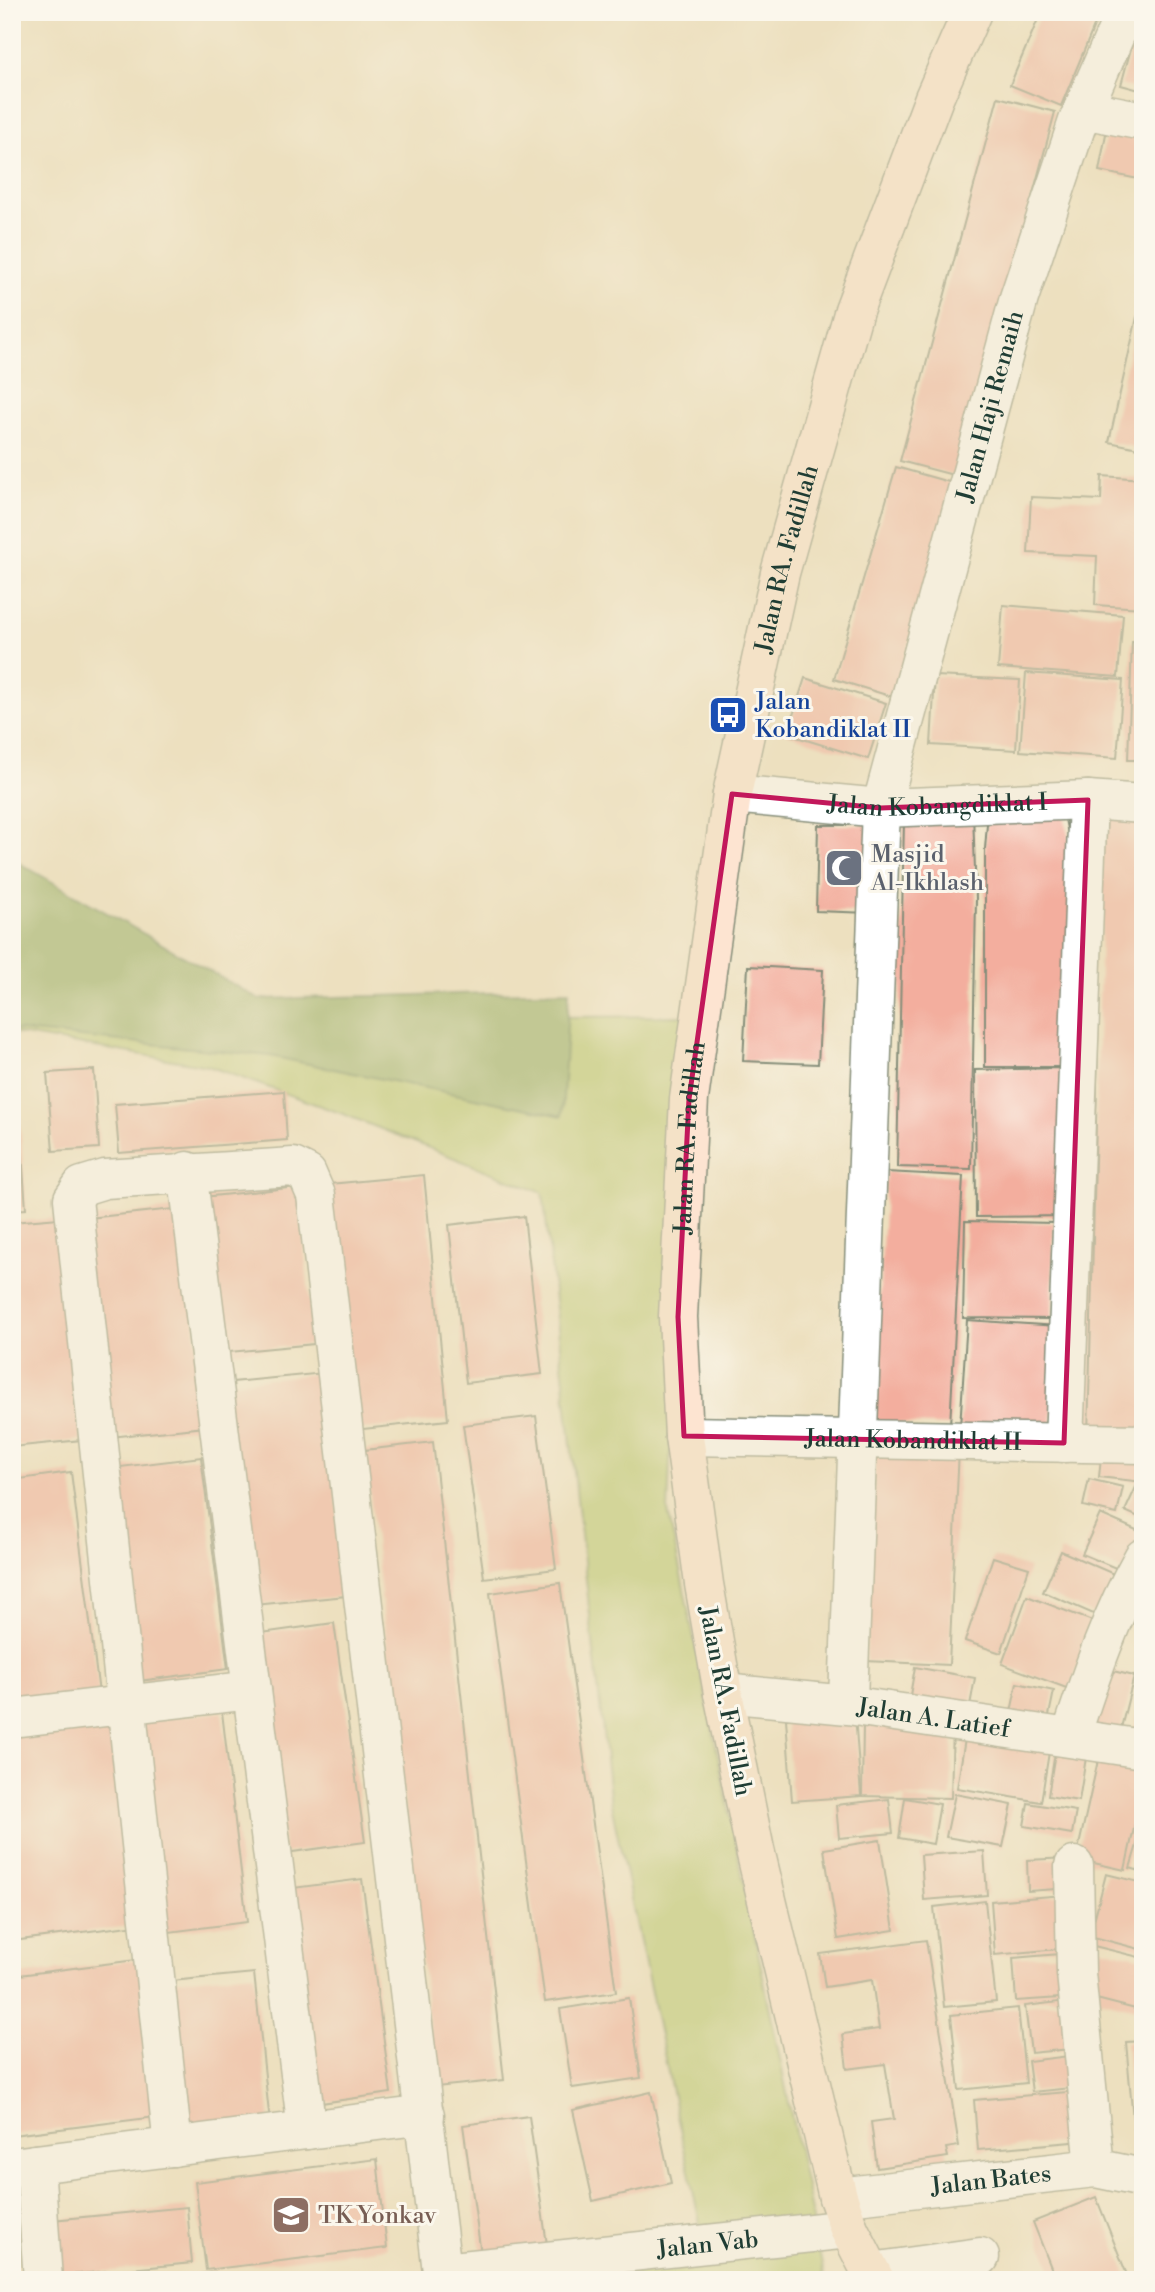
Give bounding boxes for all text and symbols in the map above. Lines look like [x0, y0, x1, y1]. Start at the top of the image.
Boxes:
street label: Jalan Haji Remaih [950, 307, 1031, 506]
street label: Jalan RA. Fadillah [749, 461, 826, 657]
place label: Jalan Kobandiklat II [754, 687, 911, 745]
bus stop icon: Jalan Kobandiklat II [707, 694, 749, 736]
street label: Jalan Kobangdiklat I [825, 788, 1048, 824]
place label: Masjid Al-Ikhlash [870, 840, 984, 898]
mosque icon: Masjid Al-Ikhlash [823, 847, 865, 889]
street label: Jalan RA. Fadillah [668, 1039, 713, 1236]
street label: Jalan Kobandiklat II [803, 1424, 1022, 1458]
street label: Jalan RA. Fadillah [692, 1603, 758, 1799]
street label: Jalan A. Latief [854, 1692, 1013, 1745]
street label: Jalan Bates [928, 2159, 1053, 2203]
school or university icon: TK Yonkav [270, 2194, 312, 2236]
place label: TK Yonkav [318, 2201, 437, 2231]
street label: Jalan Vab [654, 2225, 760, 2265]

